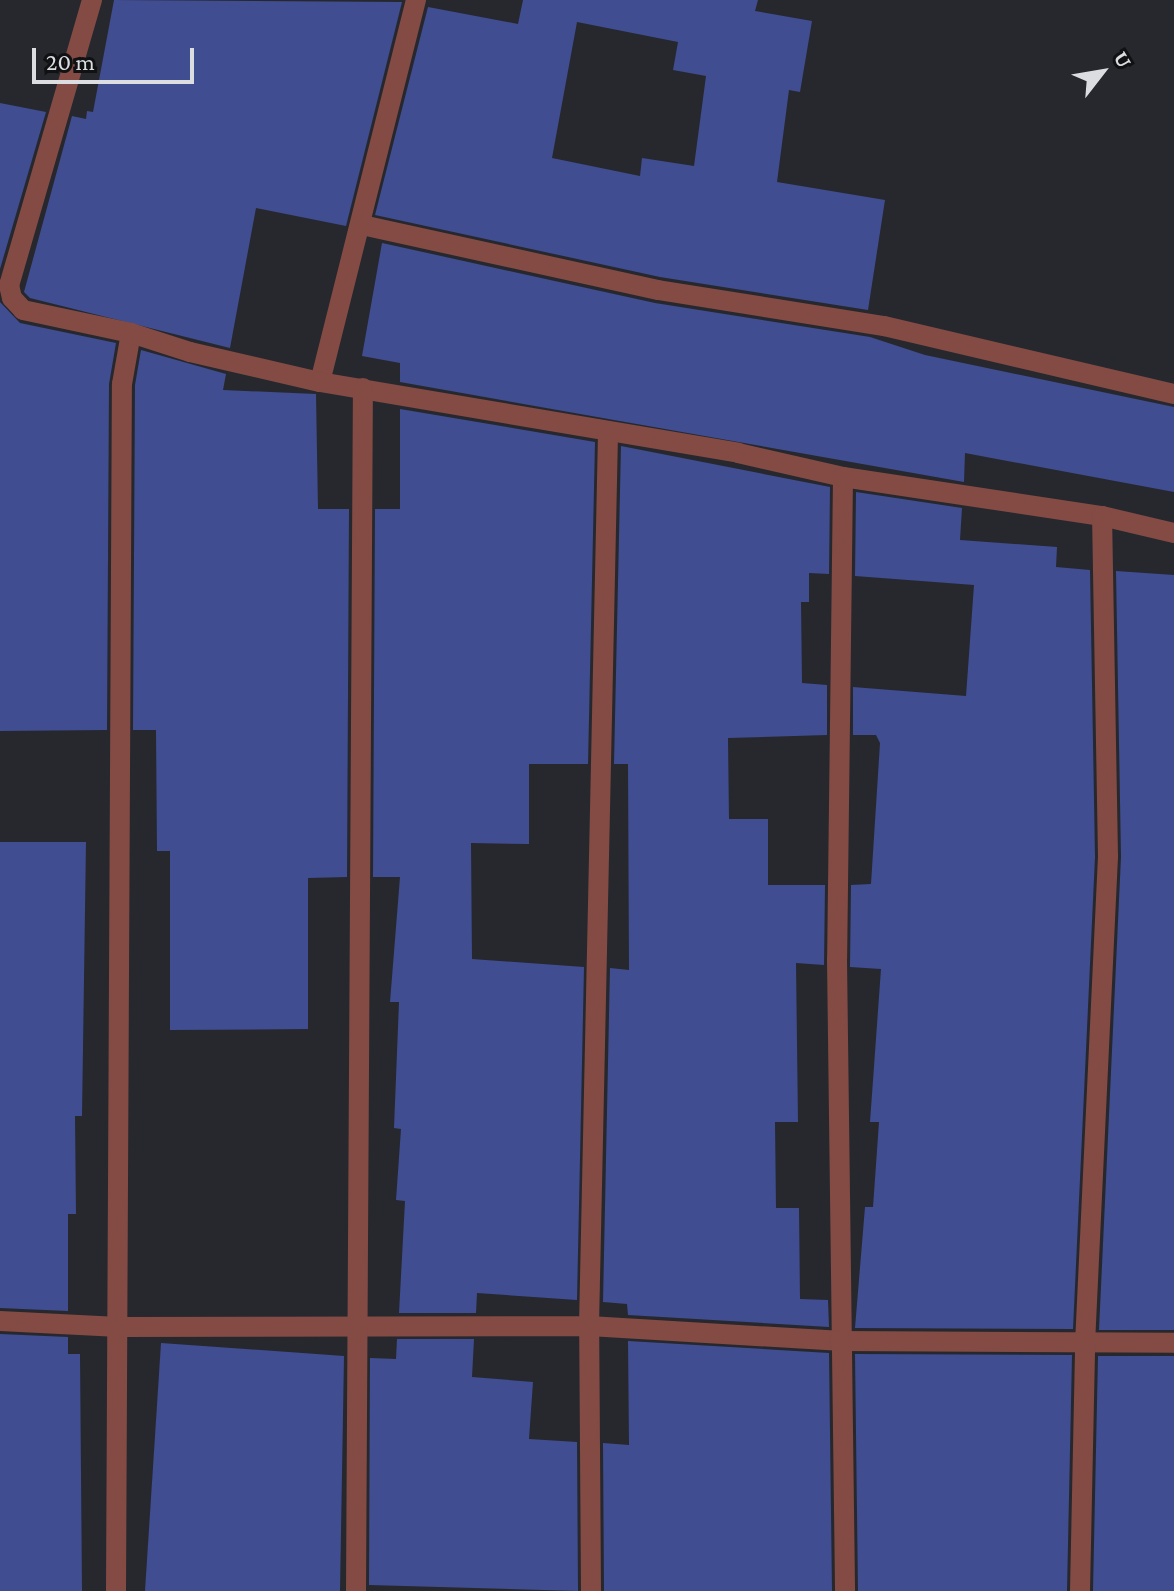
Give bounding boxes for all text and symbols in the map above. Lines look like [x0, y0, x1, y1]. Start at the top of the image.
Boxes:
scale bar [36, 32, 198, 82]
north arrow [1062, 32, 1142, 112]
text: U [1108, 46, 1138, 72]
text: 20 m [46, 48, 95, 75]

